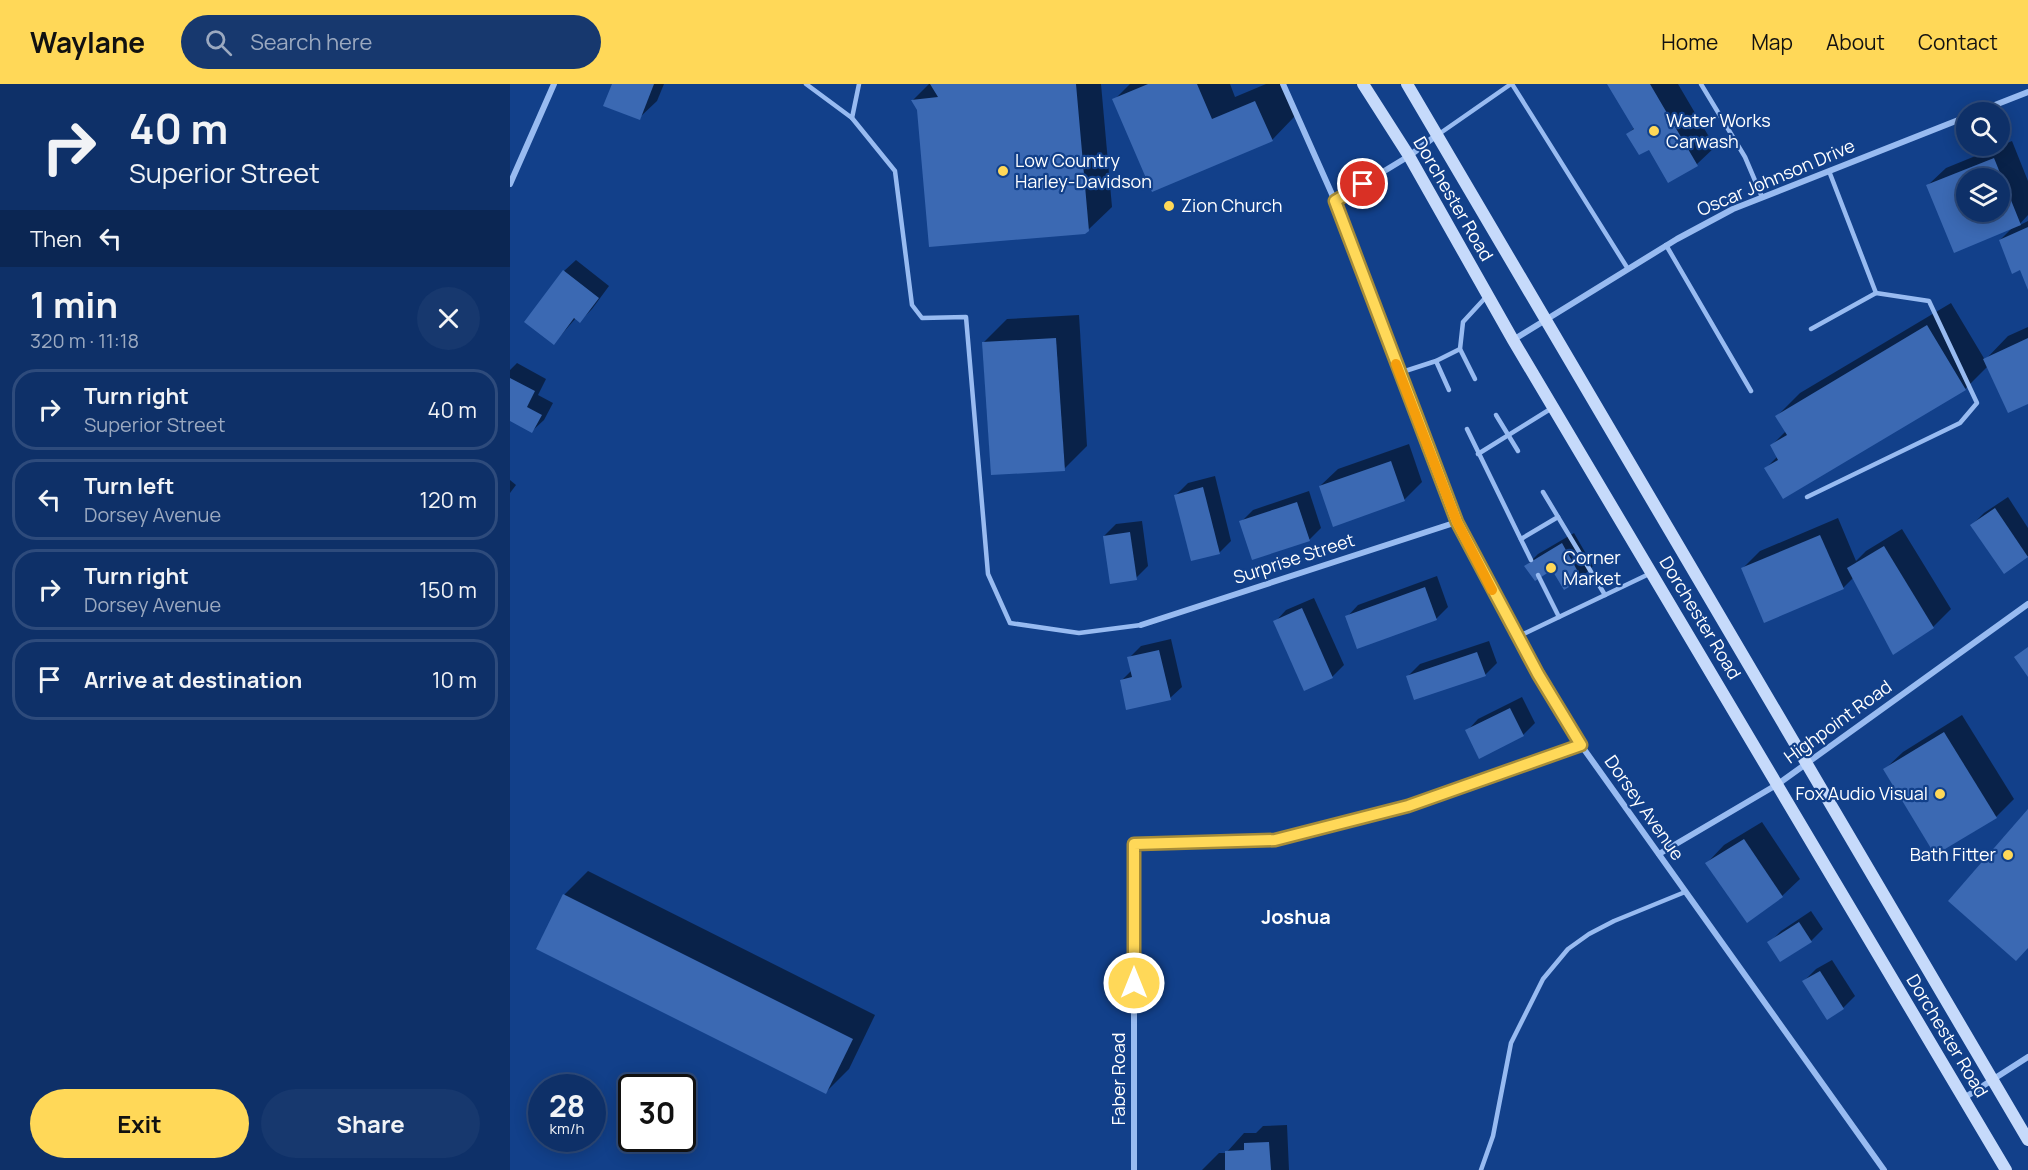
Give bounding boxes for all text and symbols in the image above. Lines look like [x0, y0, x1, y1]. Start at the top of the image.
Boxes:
search box [181, 15, 601, 69]
text: Waylane [30, 23, 145, 61]
icon: search [202, 26, 235, 59]
text: Search here [250, 27, 372, 57]
text: Home [1661, 28, 1718, 56]
text: Map [1751, 28, 1793, 56]
text: About [1826, 28, 1885, 56]
text: Contact [1918, 28, 1998, 56]
text: 40 m [129, 99, 228, 157]
map controls [1956, 102, 2010, 222]
button: search [1956, 102, 2010, 156]
icon: right [30, 108, 108, 186]
place label: Water Works Carwash [1666, 108, 1771, 153]
marker: Water Works Carwash [1647, 124, 1661, 138]
street label: Dorchester Road [1409, 132, 1499, 265]
street label: Oscar Johnson Drive [1693, 133, 1858, 221]
place label: Low Country Harley-Davidson [1015, 148, 1152, 193]
text: Superior Street [129, 154, 320, 191]
pin [1337, 158, 1388, 209]
marker: Low Country Harley-Davidson [996, 164, 1010, 178]
icon: arrive [1346, 167, 1379, 200]
button: layers [1956, 168, 2010, 222]
place label: Zion Church [1181, 193, 1282, 217]
marker: Zion Church [1162, 199, 1176, 213]
icon: left [94, 222, 127, 255]
text: Then [30, 224, 82, 254]
text: 1 min [30, 280, 118, 329]
button: close [417, 287, 480, 350]
text: 320 m · 11:18 [30, 327, 139, 354]
text: Turn right [84, 381, 189, 411]
icon: right [33, 393, 66, 426]
text: 40 m [428, 395, 477, 425]
text: Superior Street [84, 411, 225, 438]
text: Turn left [84, 471, 174, 501]
icon: left [33, 483, 66, 516]
text: 120 m [419, 485, 477, 515]
text: Dorsey Avenue [84, 501, 221, 528]
street label: Surprise Street [1230, 527, 1357, 589]
place label: Corner Market [1563, 545, 1621, 590]
street label: Dorchester Road [1655, 551, 1747, 684]
text: Turn right [84, 561, 189, 591]
marker: Corner Market [1544, 561, 1558, 575]
icon: right [33, 573, 66, 606]
text: 150 m [419, 575, 477, 605]
text: Dorsey Avenue [84, 591, 221, 618]
icon: arrive [33, 663, 66, 696]
text: Arrive at destination [84, 665, 302, 695]
text: 10 m [432, 665, 477, 695]
street label: Highpoint Road [1779, 674, 1896, 768]
street label: Dorsey Avenue [1600, 750, 1690, 865]
place label: Fox Audio Visual [1795, 781, 1928, 805]
marker: Fox Audio Visual [1933, 787, 1947, 801]
place label: Bath Fitter [1910, 842, 1996, 866]
marker: Bath Fitter [2001, 848, 2015, 862]
district label: Joshua [1261, 903, 1331, 930]
position arrow [1102, 951, 1166, 1015]
street label: Dorchester Road [1902, 969, 1994, 1102]
street label: Faber Road [1106, 1033, 1130, 1125]
speed limit sign: 30 [618, 1074, 696, 1152]
text: 28 [549, 1085, 585, 1126]
button: Exit [30, 1089, 249, 1158]
button: Share [261, 1089, 480, 1158]
text: km/h [550, 1118, 584, 1139]

